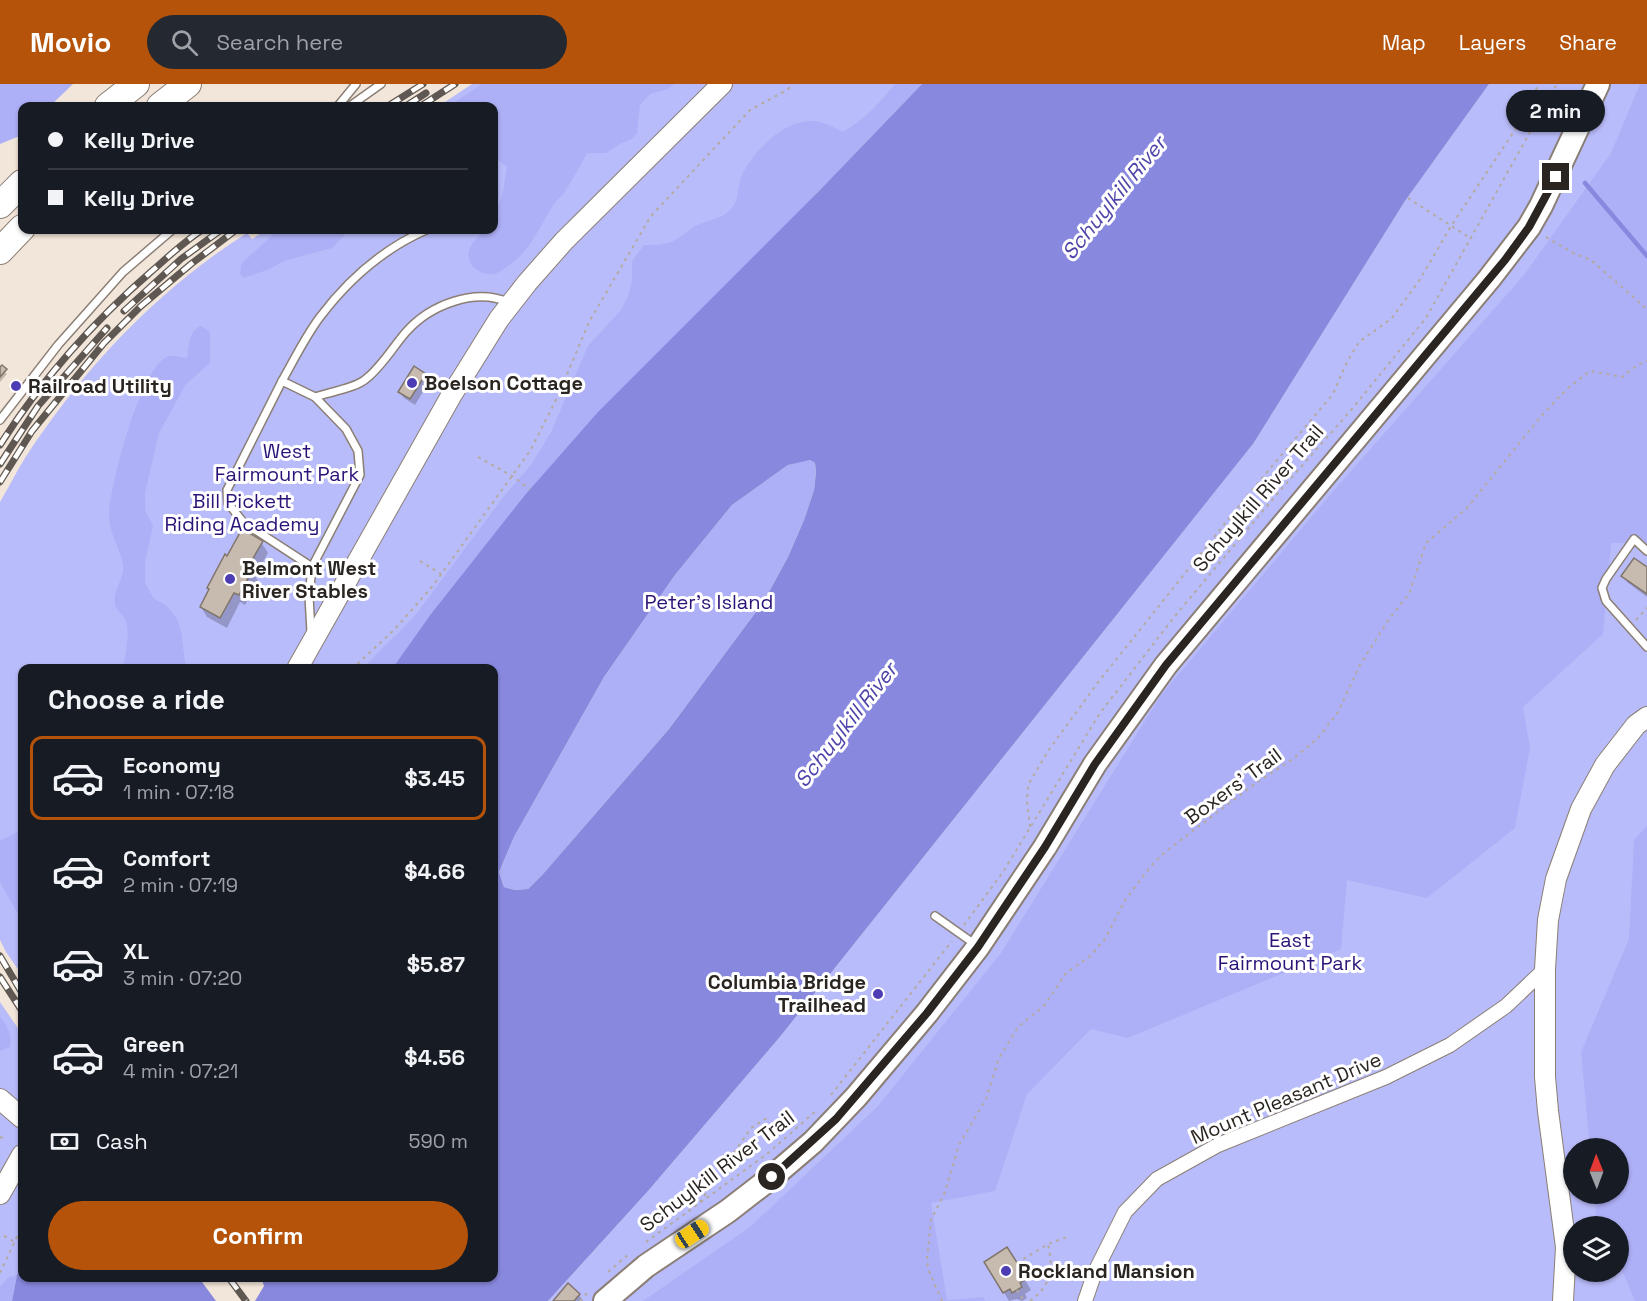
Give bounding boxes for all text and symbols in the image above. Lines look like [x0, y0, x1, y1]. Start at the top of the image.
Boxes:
search box [147, 15, 567, 69]
text: Movio [30, 24, 111, 60]
icon: search [168, 26, 201, 59]
text: Search here [216, 28, 343, 56]
text: Map [1382, 29, 1426, 56]
text: Layers [1459, 29, 1526, 56]
text: Share [1559, 29, 1617, 56]
callout: 2 min [1506, 90, 1606, 132]
text: 2 min [1530, 98, 1581, 124]
text: Kelly Drive [84, 126, 195, 154]
water label: Schuylkill River [1056, 129, 1173, 265]
route end [1542, 163, 1569, 190]
text: Kelly Drive [84, 184, 195, 212]
place label: Boelson Cottage [424, 370, 583, 396]
place label: Railroad Utility [28, 373, 172, 399]
marker: Boelson Cottage [405, 376, 419, 390]
marker: Railroad Utility [9, 379, 23, 393]
street label: Schuylkill River Trail [1187, 419, 1329, 577]
park label: West Fairmount Park [215, 438, 359, 487]
park label: Bill Pickett Riding Academy [164, 488, 320, 537]
place label: Belmont West River Stables [242, 555, 376, 604]
marker: Belmont West River Stables [223, 572, 237, 586]
park label: Peter's Island [645, 589, 773, 615]
water label: Schuylkill River [789, 655, 904, 792]
text: Choose a ride [48, 682, 225, 717]
street label: Boxers' Trail [1179, 742, 1287, 830]
icon: car [51, 751, 105, 805]
text: Economy [123, 751, 221, 779]
text: $3.45 [405, 764, 465, 792]
text: 1 min · 07:18 [123, 779, 235, 805]
icon: car [51, 844, 105, 898]
text: Comfort [123, 844, 211, 872]
text: $4.66 [404, 857, 465, 885]
text: 2 min · 07:19 [123, 872, 238, 898]
park label: East Fairmount Park [1218, 927, 1362, 976]
icon: car [51, 937, 105, 991]
text: XL [123, 937, 149, 965]
text: $5.87 [407, 950, 465, 978]
text: 3 min · 07:20 [123, 965, 242, 991]
place label: Columbia Bridge Trailhead [708, 969, 866, 1018]
marker: Columbia Bridge Trailhead [871, 987, 885, 1001]
icon: car [51, 1030, 105, 1084]
text: Green [123, 1030, 185, 1058]
text: $4.56 [404, 1043, 465, 1071]
street label: Mount Pleasant Drive [1187, 1046, 1385, 1150]
text: 4 min · 07:21 [123, 1058, 238, 1084]
street label: Schuylkill River Trail [635, 1104, 799, 1238]
icon: cash [48, 1125, 81, 1158]
text: Cash [96, 1127, 148, 1155]
text: 590 m [409, 1128, 468, 1154]
north arrow [1563, 1138, 1629, 1204]
map controls [1563, 1138, 1629, 1282]
route start [758, 1163, 785, 1190]
button: Confirm [48, 1201, 468, 1270]
button: layers [1563, 1216, 1629, 1282]
car [672, 1217, 712, 1251]
place label: Rockland Mansion [1018, 1258, 1195, 1284]
marker: Rockland Mansion [999, 1264, 1013, 1278]

